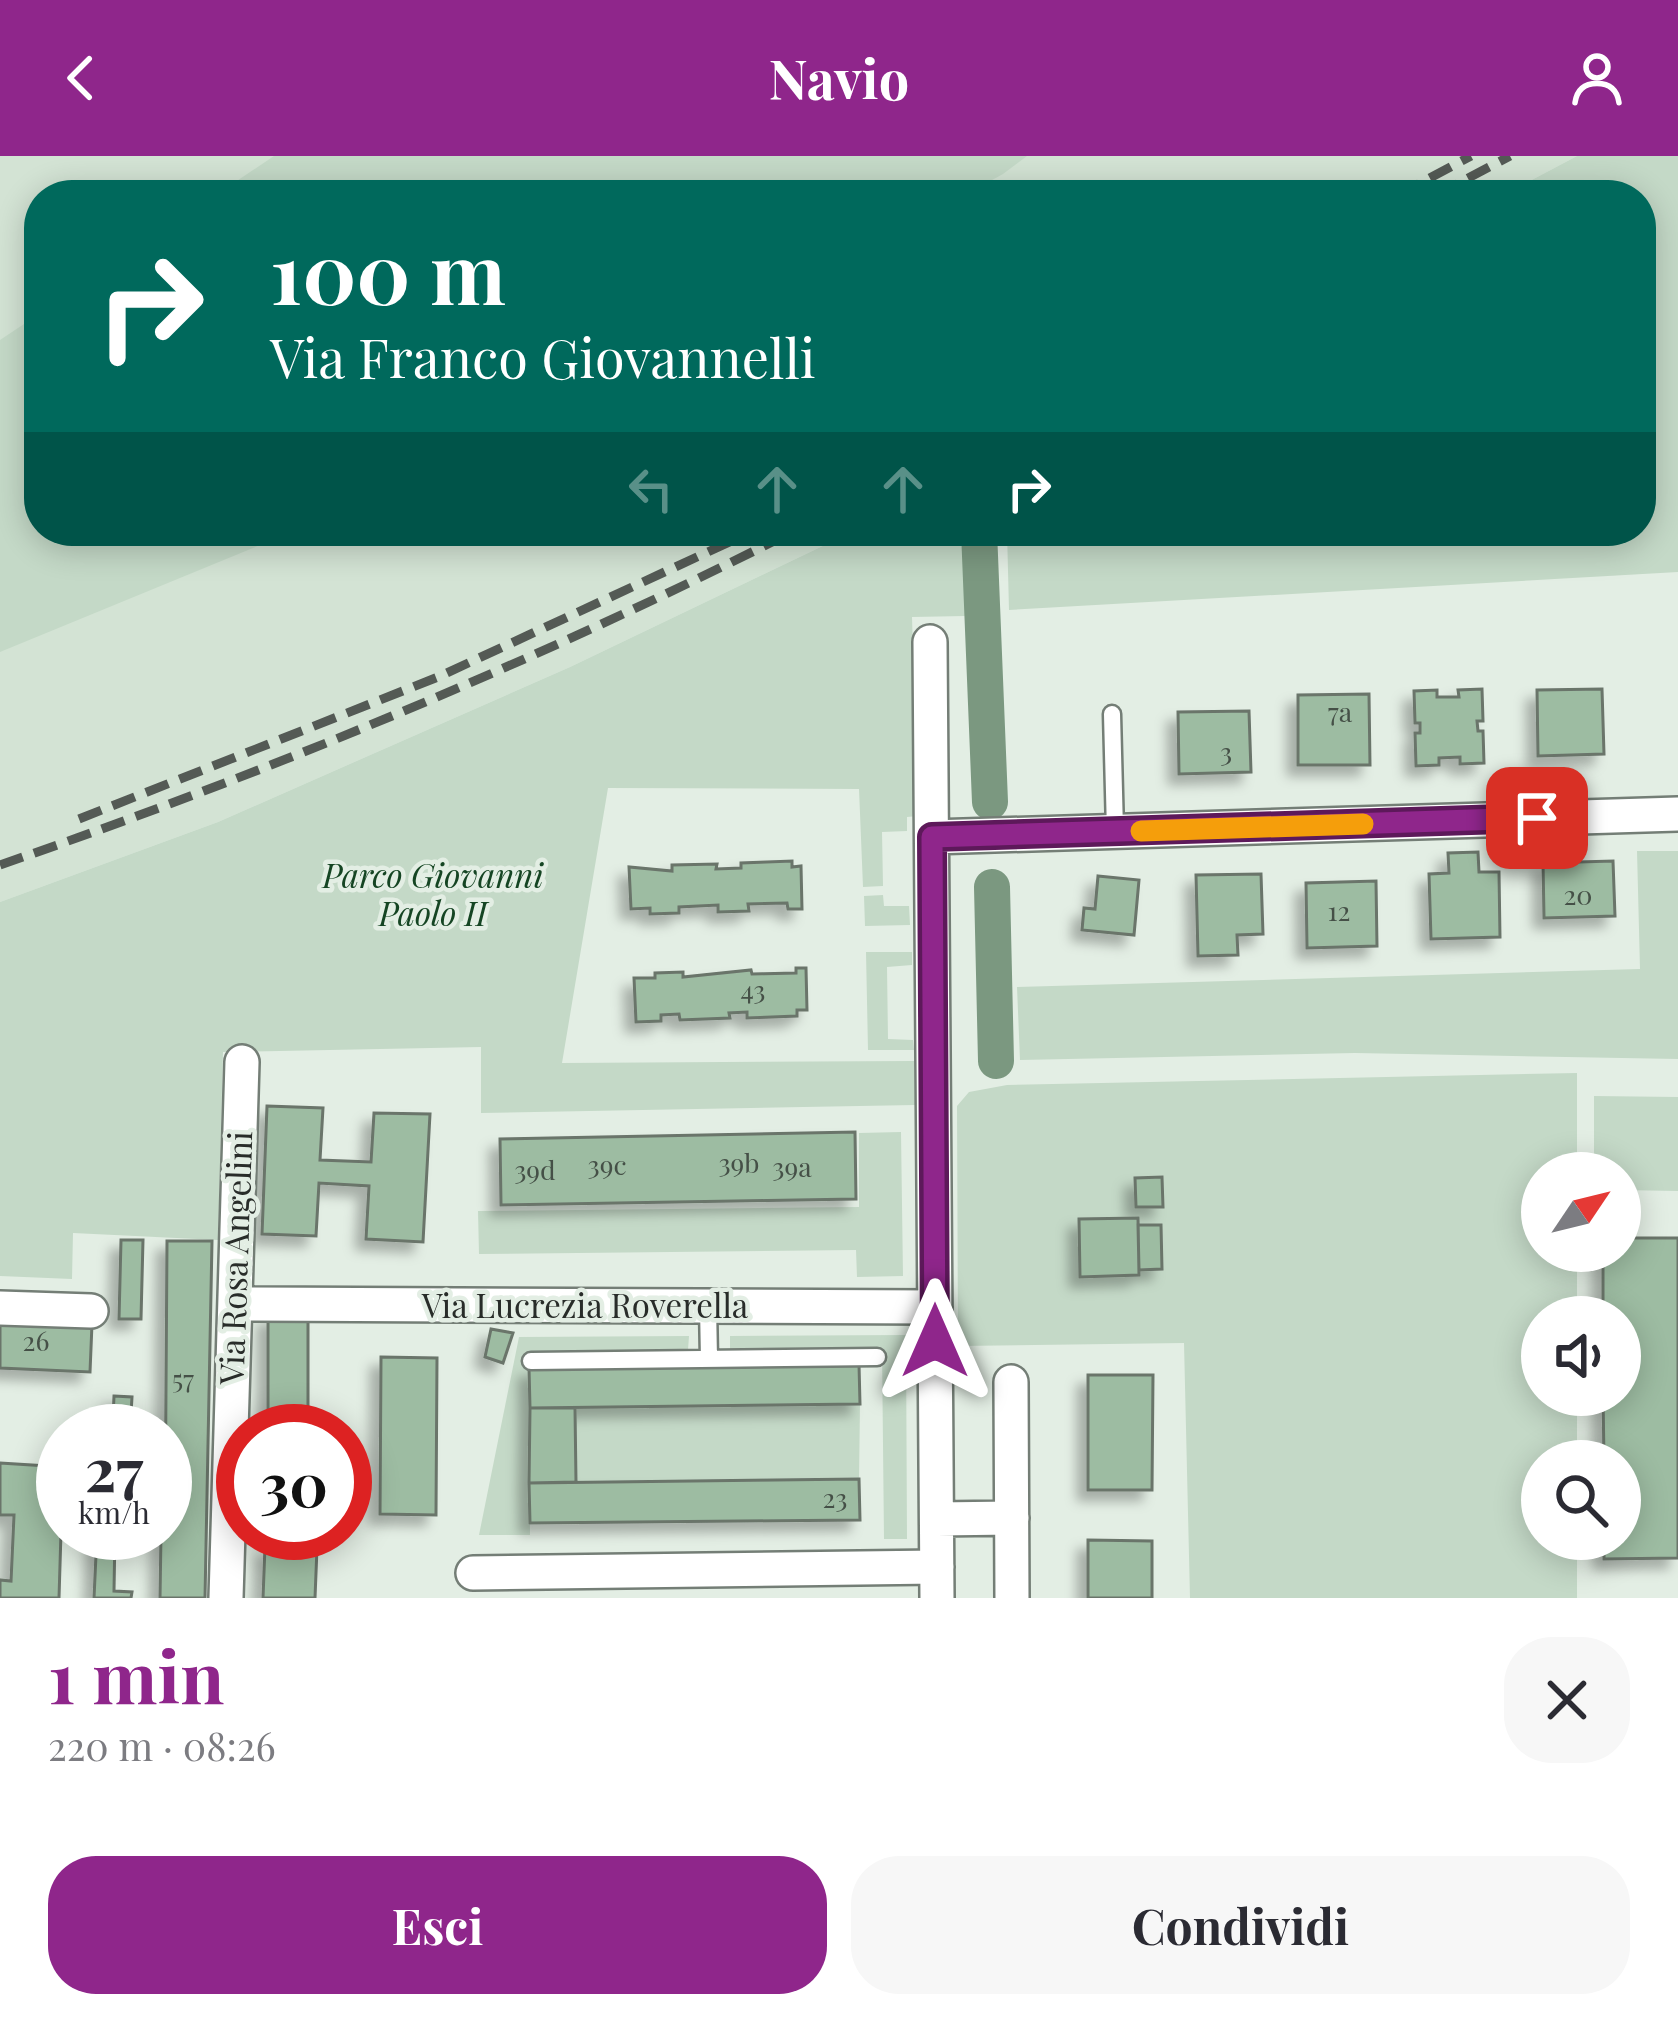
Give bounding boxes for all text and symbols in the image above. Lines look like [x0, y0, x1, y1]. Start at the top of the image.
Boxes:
text: Navio [769, 42, 909, 114]
icon: back [48, 45, 114, 111]
icon: person [1564, 45, 1630, 111]
text: 100 m [270, 214, 506, 326]
icon: right [72, 228, 228, 384]
text: Via Franco Giovannelli [270, 321, 816, 393]
icon: left [618, 456, 684, 522]
icon: ahead [744, 456, 810, 522]
icon: ahead [870, 456, 936, 522]
icon: right [996, 456, 1062, 522]
house number: 7a [1328, 693, 1353, 729]
house number: 3 [1220, 733, 1232, 769]
pin [1486, 767, 1588, 869]
icon: arrive [1504, 785, 1570, 851]
park label: Parco Giovanni Paolo II [321, 852, 544, 934]
house number: 20 [1563, 876, 1593, 912]
house number: 12 [1328, 892, 1350, 928]
house number: 43 [740, 971, 766, 1007]
street label: Via Rosa Angelini [208, 1130, 260, 1386]
house number: 39b [718, 1144, 760, 1180]
house number: 39c [587, 1146, 627, 1182]
house number: 39a [772, 1148, 812, 1184]
house number: 39d [514, 1151, 556, 1187]
north arrow [1521, 1152, 1641, 1272]
map controls [1521, 1152, 1641, 1560]
position arrow [872, 1278, 998, 1404]
street label: Via Lucrezia Roverella [421, 1282, 749, 1326]
button: sound [1521, 1296, 1641, 1416]
house number: 26 [23, 1322, 49, 1358]
house number: 57 [172, 1360, 194, 1396]
speed limit sign: 30 [216, 1404, 372, 1560]
text: 27 [85, 1427, 143, 1507]
button: search [1521, 1440, 1641, 1560]
house number: 23 [822, 1479, 848, 1515]
text: km/h [78, 1492, 150, 1532]
text: 1 min [48, 1626, 224, 1722]
button: close [1504, 1637, 1630, 1763]
text: 220 m · 08:26 [48, 1719, 276, 1771]
button: Esci [48, 1856, 827, 1994]
button: Condividi [851, 1856, 1630, 1994]

